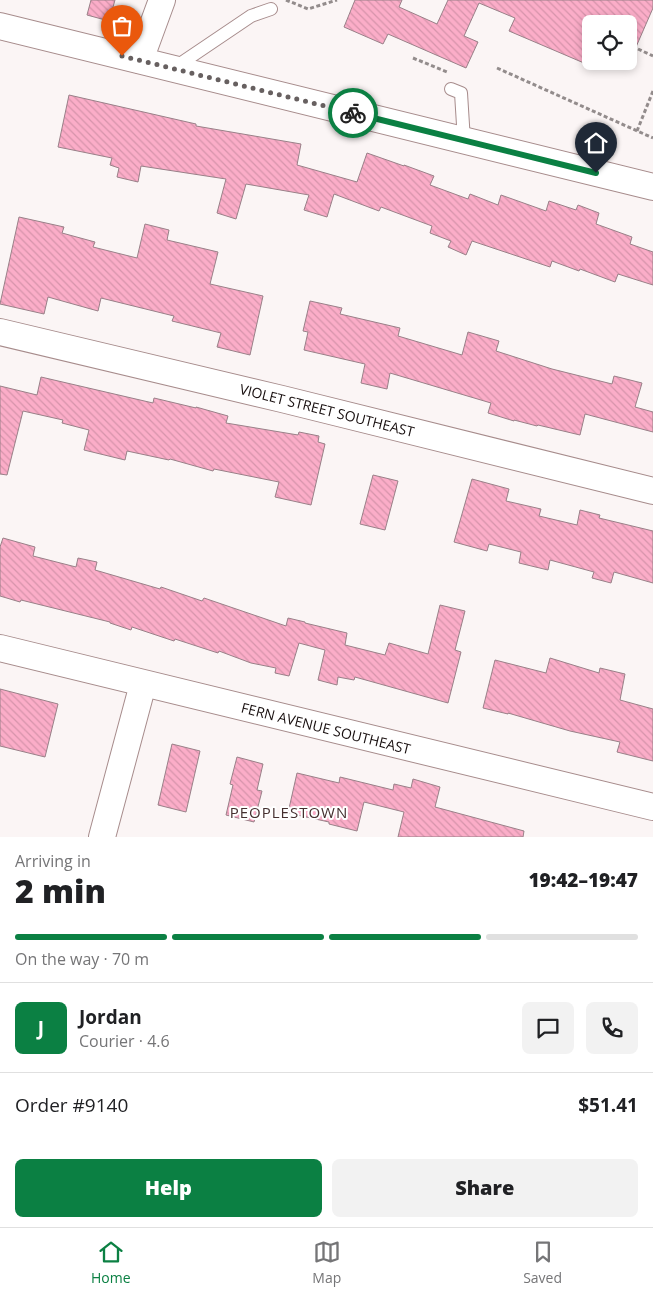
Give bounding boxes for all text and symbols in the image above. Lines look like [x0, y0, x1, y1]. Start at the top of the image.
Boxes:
pin [101, 5, 143, 56]
icon: bag [108, 12, 136, 40]
map controls [582, 15, 637, 70]
button: locate [582, 15, 637, 70]
courier [328, 88, 378, 138]
icon: bike [339, 99, 367, 127]
pin [575, 122, 617, 173]
icon: home [582, 129, 610, 157]
street label: VIOLET STREET SOUTHEAST [238, 379, 417, 441]
street label: FERN AVENUE SOUTHEAST [239, 698, 413, 758]
district label: PEOPLESTOWN [230, 802, 348, 822]
text: Arriving in [15, 850, 91, 872]
text: 19:42–19:47 [528, 867, 638, 893]
text: 2 min [15, 869, 106, 912]
text: On the way · 70 m [15, 948, 149, 970]
button: chat [522, 1002, 574, 1054]
button: phone [586, 1002, 638, 1054]
text: Jordan [79, 1004, 142, 1030]
text: J [38, 1015, 44, 1041]
text: Courier · 4.6 [79, 1030, 170, 1052]
text: Order #9140 [15, 1092, 128, 1118]
text: $51.41 [578, 1092, 638, 1118]
button: Help [15, 1159, 322, 1217]
button: Share [332, 1159, 638, 1217]
tab: Home [91, 1238, 131, 1287]
tab: Map [312, 1238, 341, 1287]
tab: Saved [523, 1238, 562, 1287]

